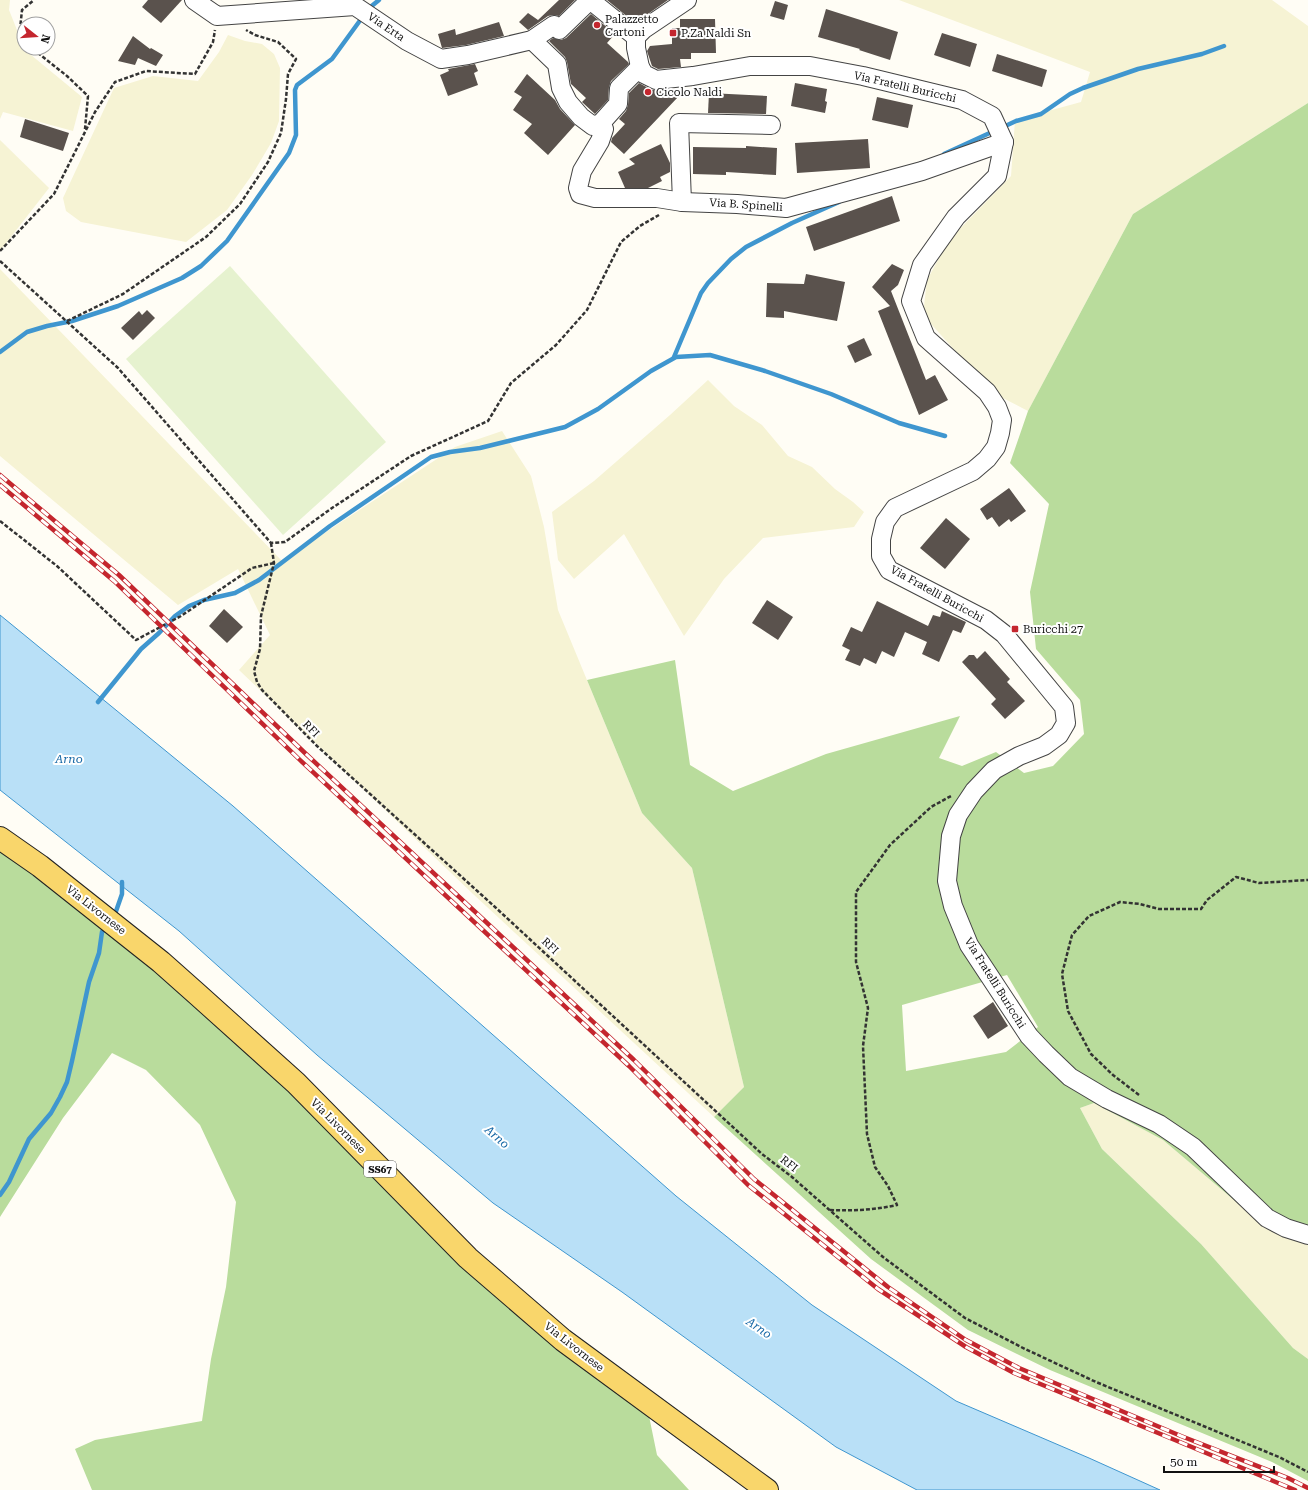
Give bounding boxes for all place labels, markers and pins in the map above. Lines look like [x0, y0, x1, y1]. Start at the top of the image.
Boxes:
place label: Palazzetto Cartoni [605, 13, 659, 39]
marker: Palazzetto Cartoni [592, 20, 602, 30]
place label: P.Za Naldi Sn [681, 27, 751, 40]
marker: P.Za Naldi Sn [668, 28, 678, 38]
place label: Cicolo Naldi [656, 86, 722, 99]
marker: Cicolo Naldi [643, 87, 653, 97]
place label: Buricchi 27 [1023, 623, 1083, 636]
marker: Buricchi 27 [1010, 624, 1020, 634]

